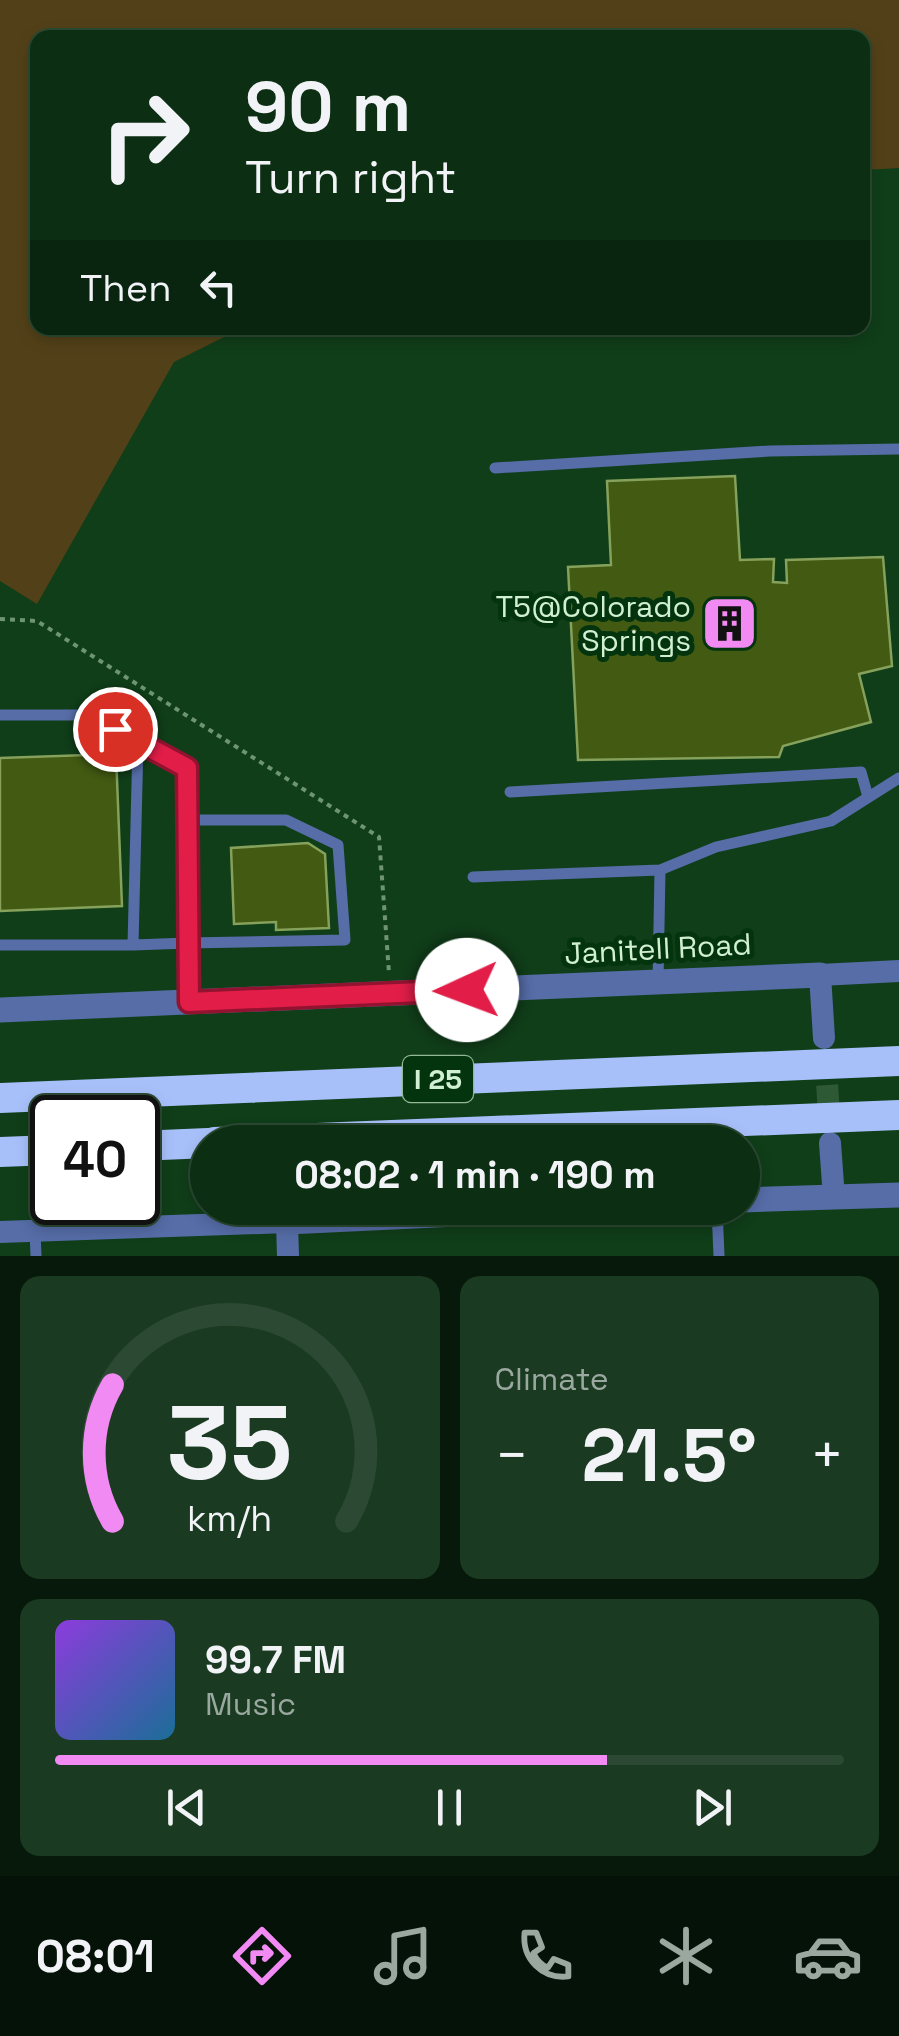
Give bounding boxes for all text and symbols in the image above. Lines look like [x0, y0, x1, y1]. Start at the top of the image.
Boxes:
text: 90 m [245, 62, 411, 151]
icon: right [80, 70, 210, 200]
text: Turn right [245, 149, 456, 206]
icon: left [191, 260, 246, 315]
text: Then [80, 264, 171, 312]
place label: T5@Colorado Springs [495, 587, 691, 660]
building icon: T5@Colorado Springs [700, 594, 760, 654]
pin [73, 687, 158, 772]
icon: arrive [88, 702, 143, 757]
street label: Janitell Road [564, 924, 752, 973]
position arrow [415, 938, 519, 1042]
road number: I 25 [403, 1056, 473, 1102]
speed limit sign: 40 [30, 1095, 160, 1225]
text: 08:02 · 1 min · 190 m [294, 1151, 656, 1199]
text: Climate [495, 1359, 609, 1399]
text: 35 [167, 1377, 293, 1509]
text: 21.5° [582, 1407, 757, 1503]
text: − [495, 1420, 529, 1490]
text: + [810, 1420, 844, 1490]
text: km/h [187, 1496, 272, 1541]
text: 99.7 FM [205, 1636, 346, 1684]
text: Music [205, 1684, 296, 1724]
icon: previous [159, 1780, 214, 1835]
icon: pause [422, 1780, 477, 1835]
icon: next [685, 1780, 740, 1835]
icon: directions [227, 1921, 297, 1991]
icon: music [368, 1921, 438, 1991]
icon: phone [510, 1921, 580, 1991]
icon: climate [651, 1921, 721, 1991]
icon: car [793, 1921, 863, 1991]
text: 08:01 [36, 1928, 155, 1985]

